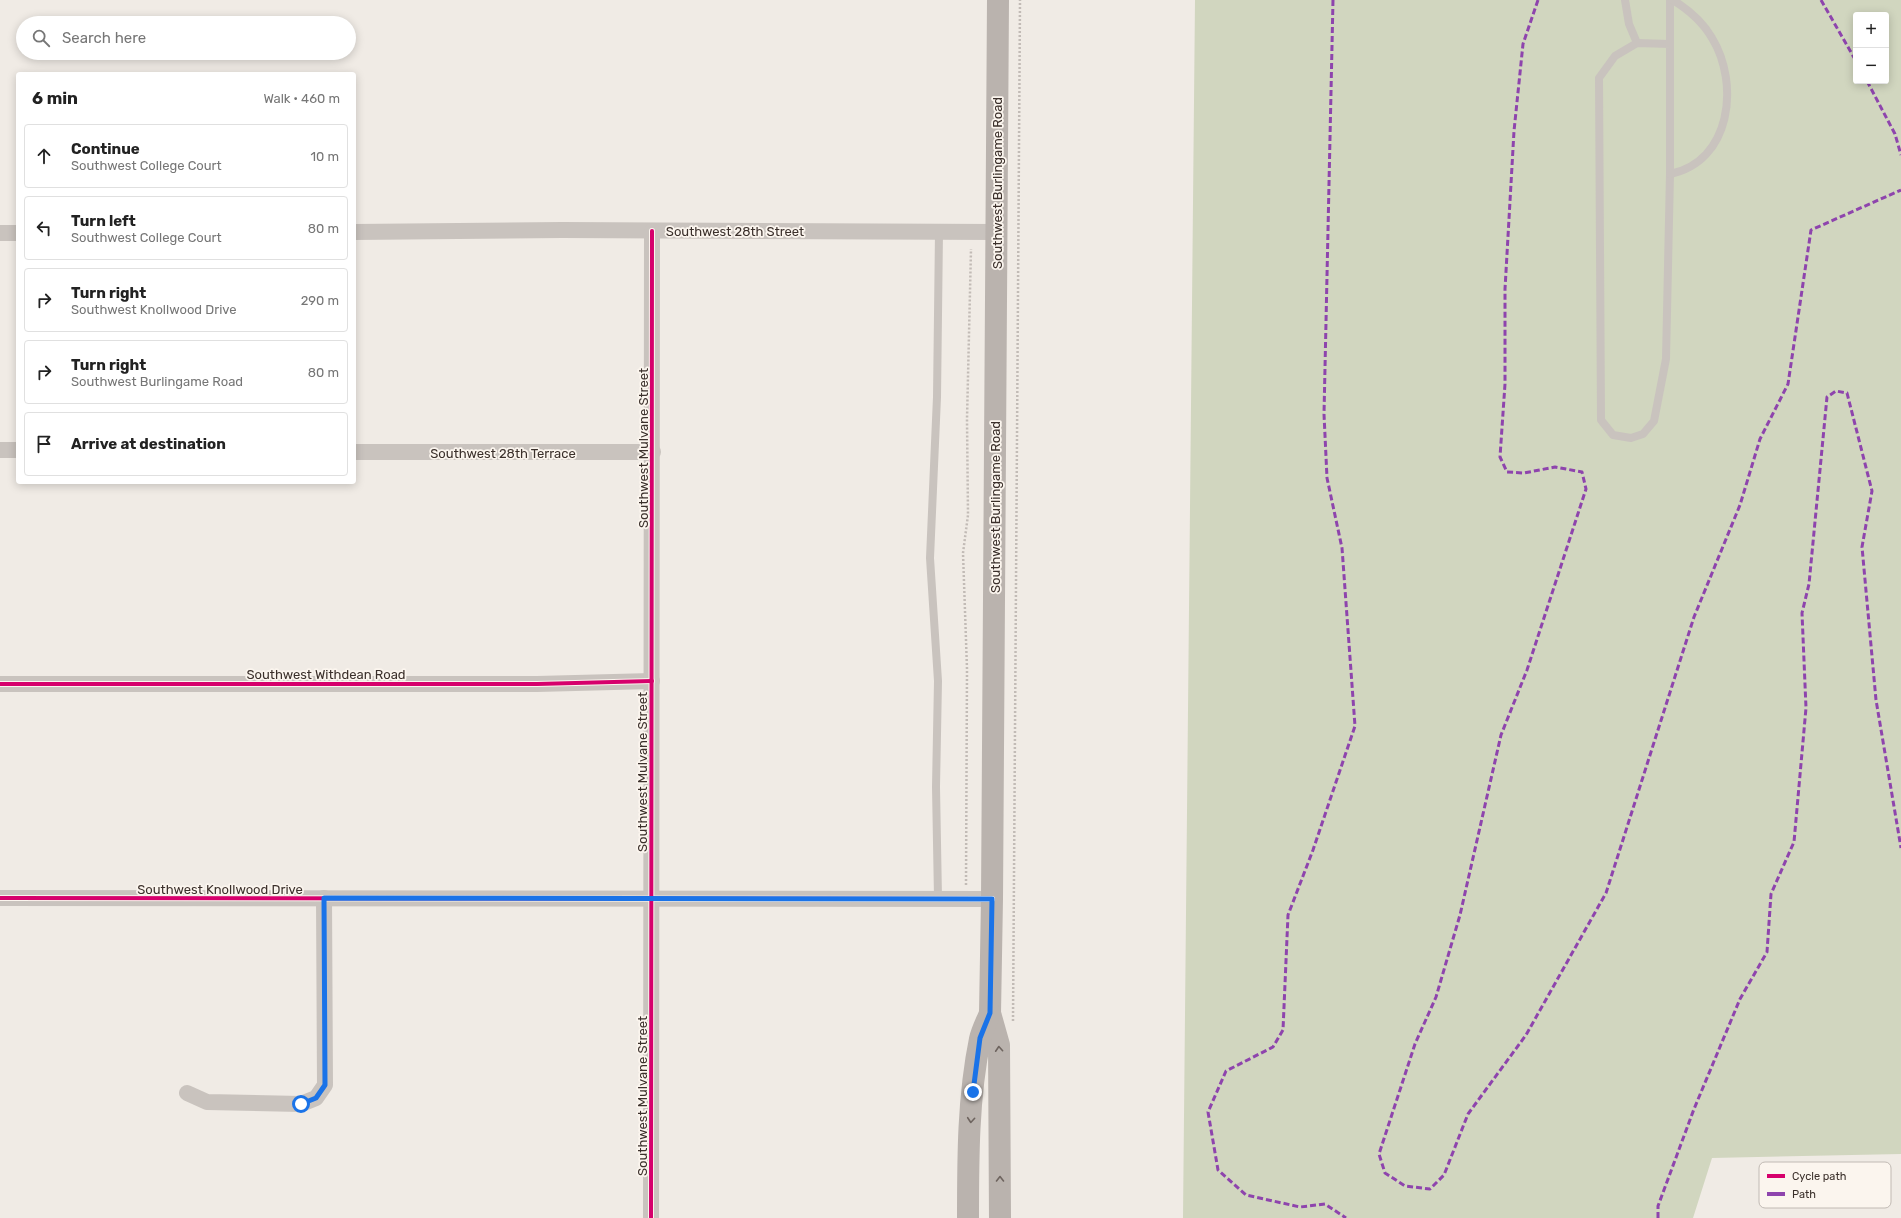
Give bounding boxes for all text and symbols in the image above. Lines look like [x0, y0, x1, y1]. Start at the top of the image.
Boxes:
map controls [1853, 12, 1889, 84]
button: + [1853, 12, 1889, 48]
search box [16, 16, 356, 60]
icon: search [30, 27, 52, 49]
text: Search here [62, 29, 146, 47]
button: − [1853, 48, 1889, 84]
text: 6 min [32, 88, 78, 108]
text: Walk · 460 m [263, 91, 340, 106]
street label: Southwest Burlingame Road [990, 97, 1006, 269]
text: Continue [71, 140, 140, 158]
icon: ahead [33, 145, 55, 167]
text: 10 m [310, 149, 339, 164]
text: Southwest College Court [71, 158, 222, 173]
text: Turn left [71, 212, 136, 230]
icon: left [33, 217, 55, 239]
text: 80 m [308, 221, 339, 236]
street label: Southwest 28th Street [666, 224, 804, 239]
text: Southwest College Court [71, 230, 222, 245]
text: Turn right [71, 284, 146, 302]
icon: right [33, 289, 55, 311]
text: 290 m [301, 293, 339, 308]
text: Southwest Knollwood Drive [71, 302, 237, 317]
text: Turn right [71, 356, 146, 374]
icon: right [33, 361, 55, 383]
text: 80 m [308, 365, 339, 380]
street label: Southwest Mulvane Street [636, 368, 651, 528]
text: Southwest Burlingame Road [71, 374, 243, 389]
street label: Southwest Burlingame Road [988, 421, 1004, 593]
icon: arrive [33, 433, 55, 455]
text: Arrive at destination [71, 435, 226, 453]
street label: Southwest 28th Terrace [430, 446, 576, 461]
street label: Southwest Withdean Road [246, 667, 406, 682]
street label: Southwest Mulvane Street [635, 692, 650, 852]
street label: Southwest Knollwood Drive [137, 882, 303, 897]
street label: Southwest Mulvane Street [635, 1016, 650, 1176]
one-way arrow [995, 1046, 1004, 1052]
route end [964, 1083, 982, 1101]
route start [292, 1095, 310, 1113]
one-way arrow [966, 1117, 975, 1123]
legend [1759, 1162, 1891, 1208]
text: Cycle path [1792, 1170, 1846, 1183]
one-way arrow [996, 1176, 1004, 1182]
text: Path [1792, 1188, 1816, 1201]

